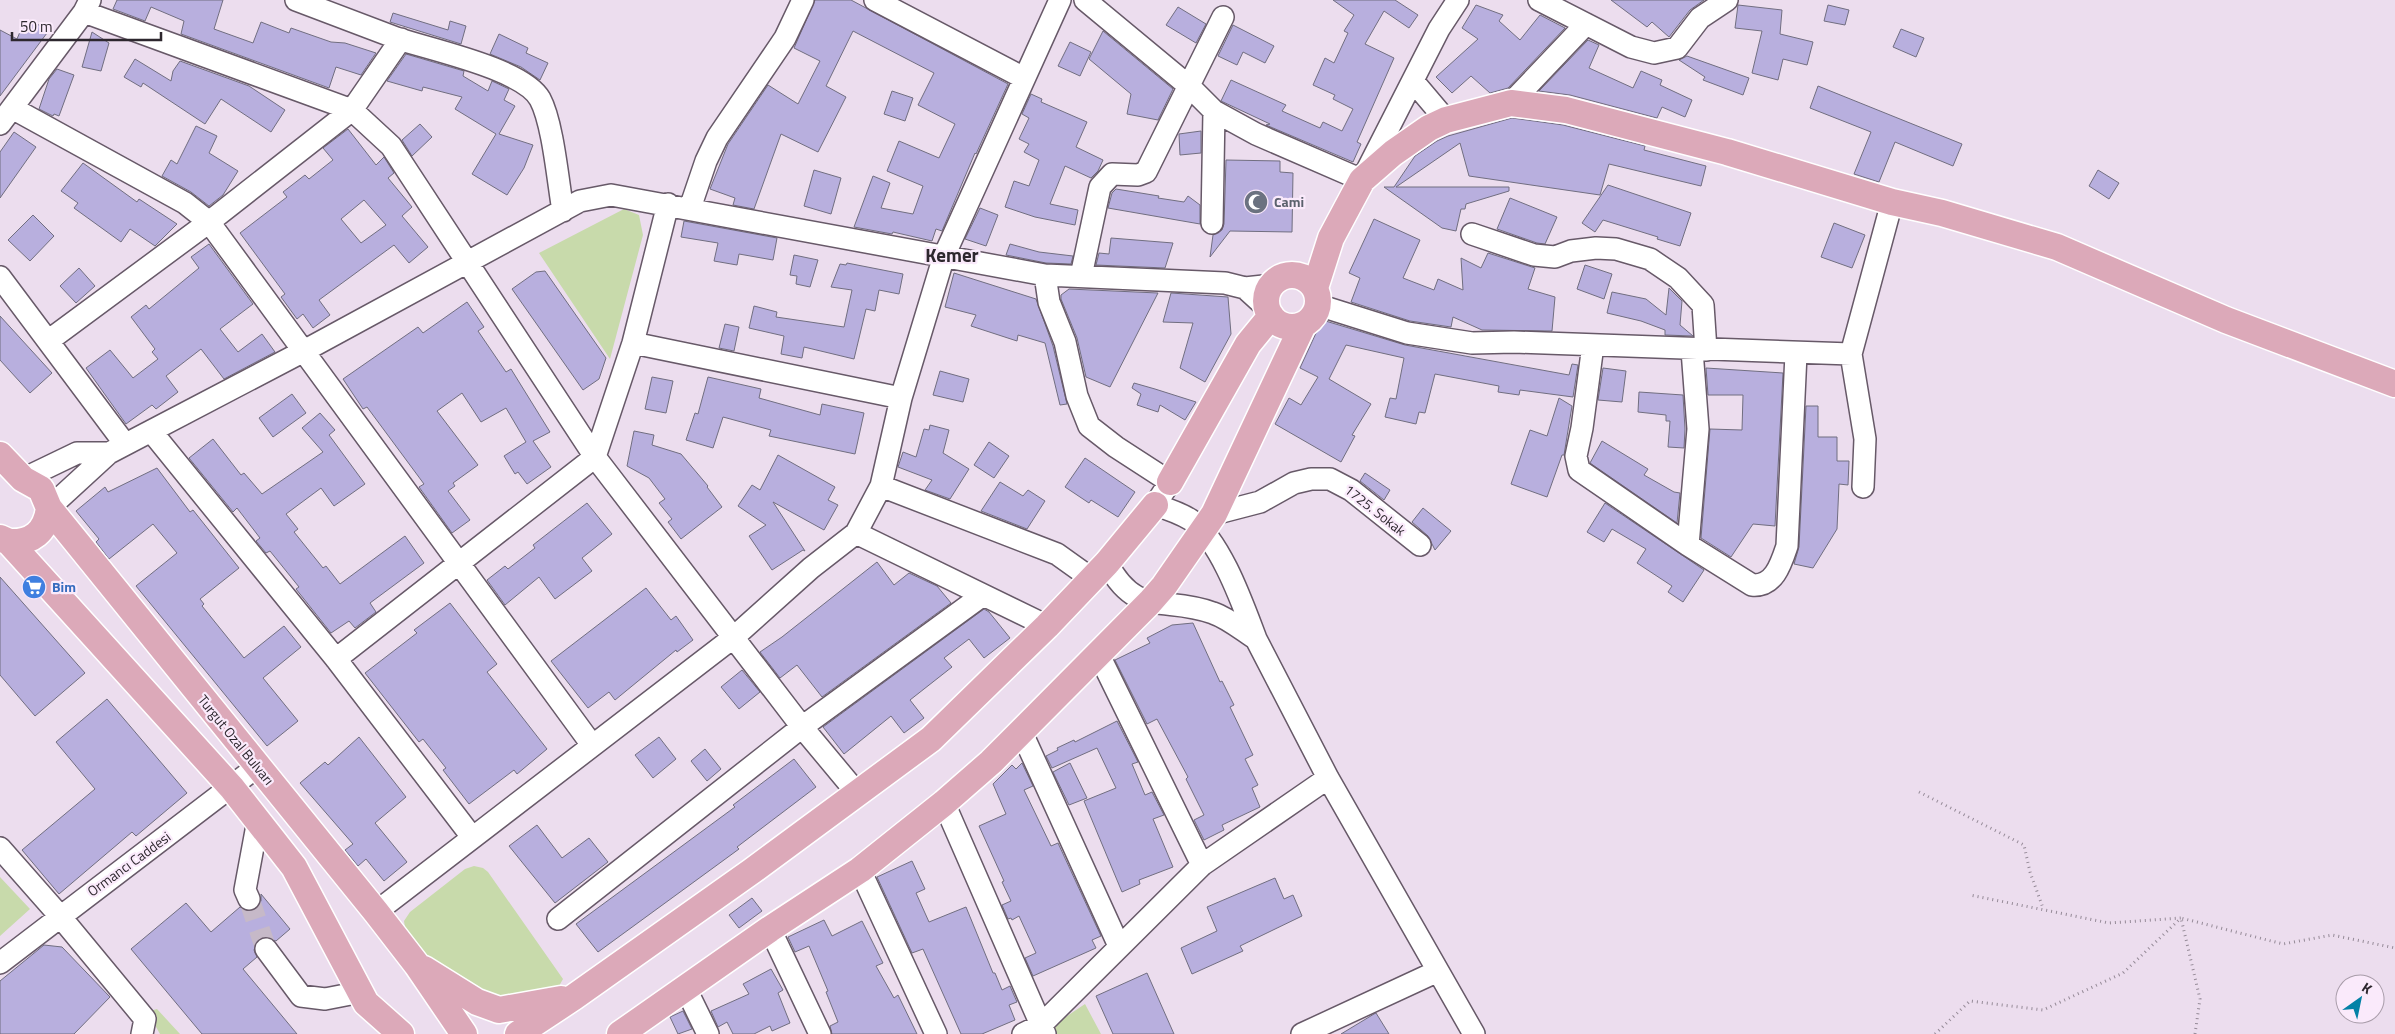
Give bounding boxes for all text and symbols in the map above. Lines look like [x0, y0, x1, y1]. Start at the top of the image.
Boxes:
scale bar [12, 10, 161, 42]
text: 50 m [20, 15, 53, 38]
mosque icon: Cami [1243, 189, 1269, 215]
place label: Cami [1274, 191, 1304, 212]
district label: Kemer [925, 240, 979, 269]
street label: 1725. Sokak [1340, 479, 1411, 540]
supermarket icon: Bim [21, 574, 47, 600]
place label: Bim [52, 576, 76, 597]
street label: Turgut Ozal Bulvarı [193, 690, 279, 789]
street label: Ormancı Caddesi [83, 826, 175, 901]
north arrow [2335, 974, 2385, 1024]
text: K [2358, 977, 2377, 999]

